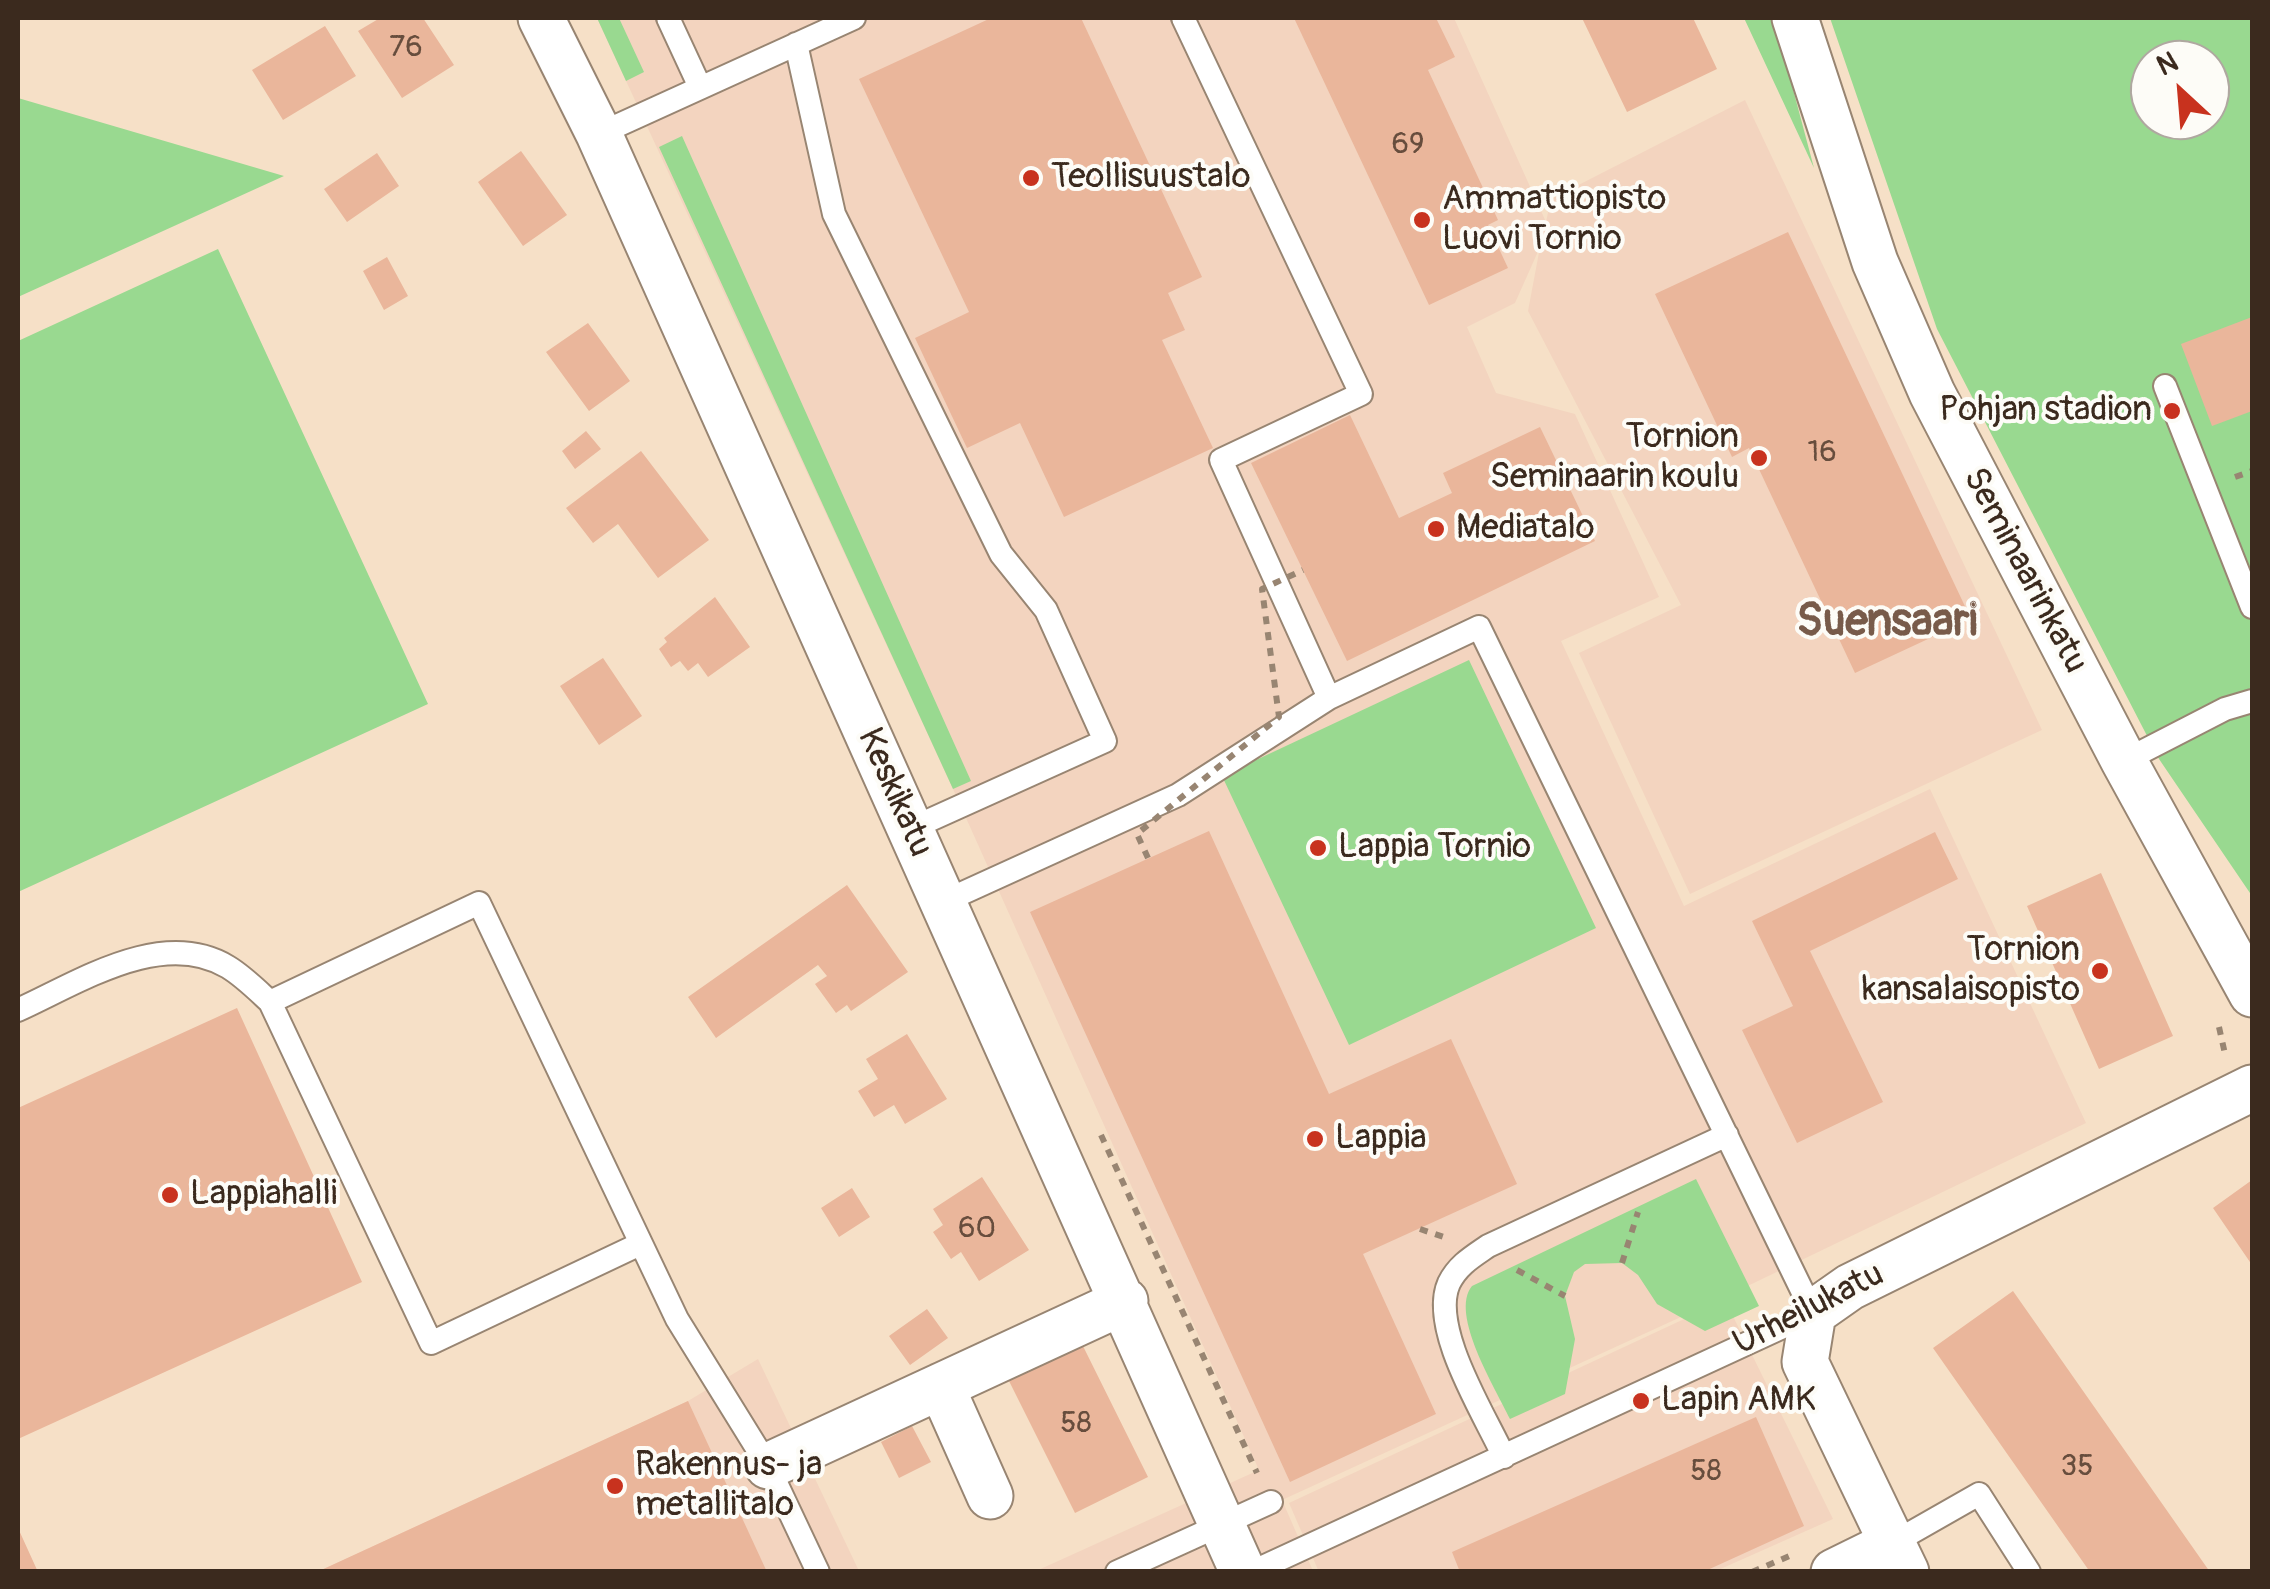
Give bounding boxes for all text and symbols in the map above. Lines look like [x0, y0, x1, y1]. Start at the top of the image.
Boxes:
house number: 76 [389, 30, 423, 66]
north arrow [2130, 40, 2230, 140]
text: N [2151, 45, 2184, 84]
house number: 69 [1392, 127, 1424, 163]
place label: Teollisuustalo [1051, 157, 1251, 199]
marker: Teollisuustalo [1020, 167, 1042, 189]
place label: Ammattiopisto Luovi Tornio [1442, 179, 1666, 261]
marker: Ammattiopisto Luovi Tornio [1411, 209, 1433, 231]
place label: Pohjan stadion [1939, 390, 2152, 432]
marker: Pohjan stadion [2161, 400, 2183, 422]
place label: Tornion Seminaarin koulu [1490, 417, 1739, 499]
house number: 16 [1807, 435, 1837, 471]
marker: Tornion Seminaarin koulu [1748, 447, 1770, 469]
street label: Seminaarinkatu [1952, 461, 2096, 681]
place label: Mediatalo [1456, 508, 1595, 550]
marker: Mediatalo [1425, 518, 1447, 540]
district label: Suensaari [1797, 597, 1977, 651]
street label: Keskikatu [847, 722, 941, 864]
place label: Lappia Tornio [1338, 827, 1531, 869]
marker: Lappia Tornio [1307, 837, 1329, 859]
place label: Tornion kansalaisopisto [1862, 930, 2080, 1012]
marker: Tornion kansalaisopisto [2089, 960, 2111, 982]
place label: Lappia [1335, 1118, 1427, 1160]
marker: Lappia [1304, 1128, 1326, 1150]
place label: Lappiahalli [190, 1174, 337, 1216]
marker: Lappiahalli [159, 1184, 181, 1206]
house number: 60 [958, 1211, 996, 1247]
street label: Urheilukatu [1727, 1254, 1891, 1366]
place label: Lapin AMK [1661, 1380, 1816, 1422]
marker: Lapin AMK [1630, 1390, 1652, 1412]
house number: 58 [1060, 1406, 1092, 1442]
place label: Rakennus- ja metallitalo [635, 1445, 822, 1527]
house number: 35 [2061, 1449, 2093, 1485]
house number: 58 [1690, 1454, 1722, 1490]
marker: Rakennus- ja metallitalo [604, 1475, 626, 1497]

